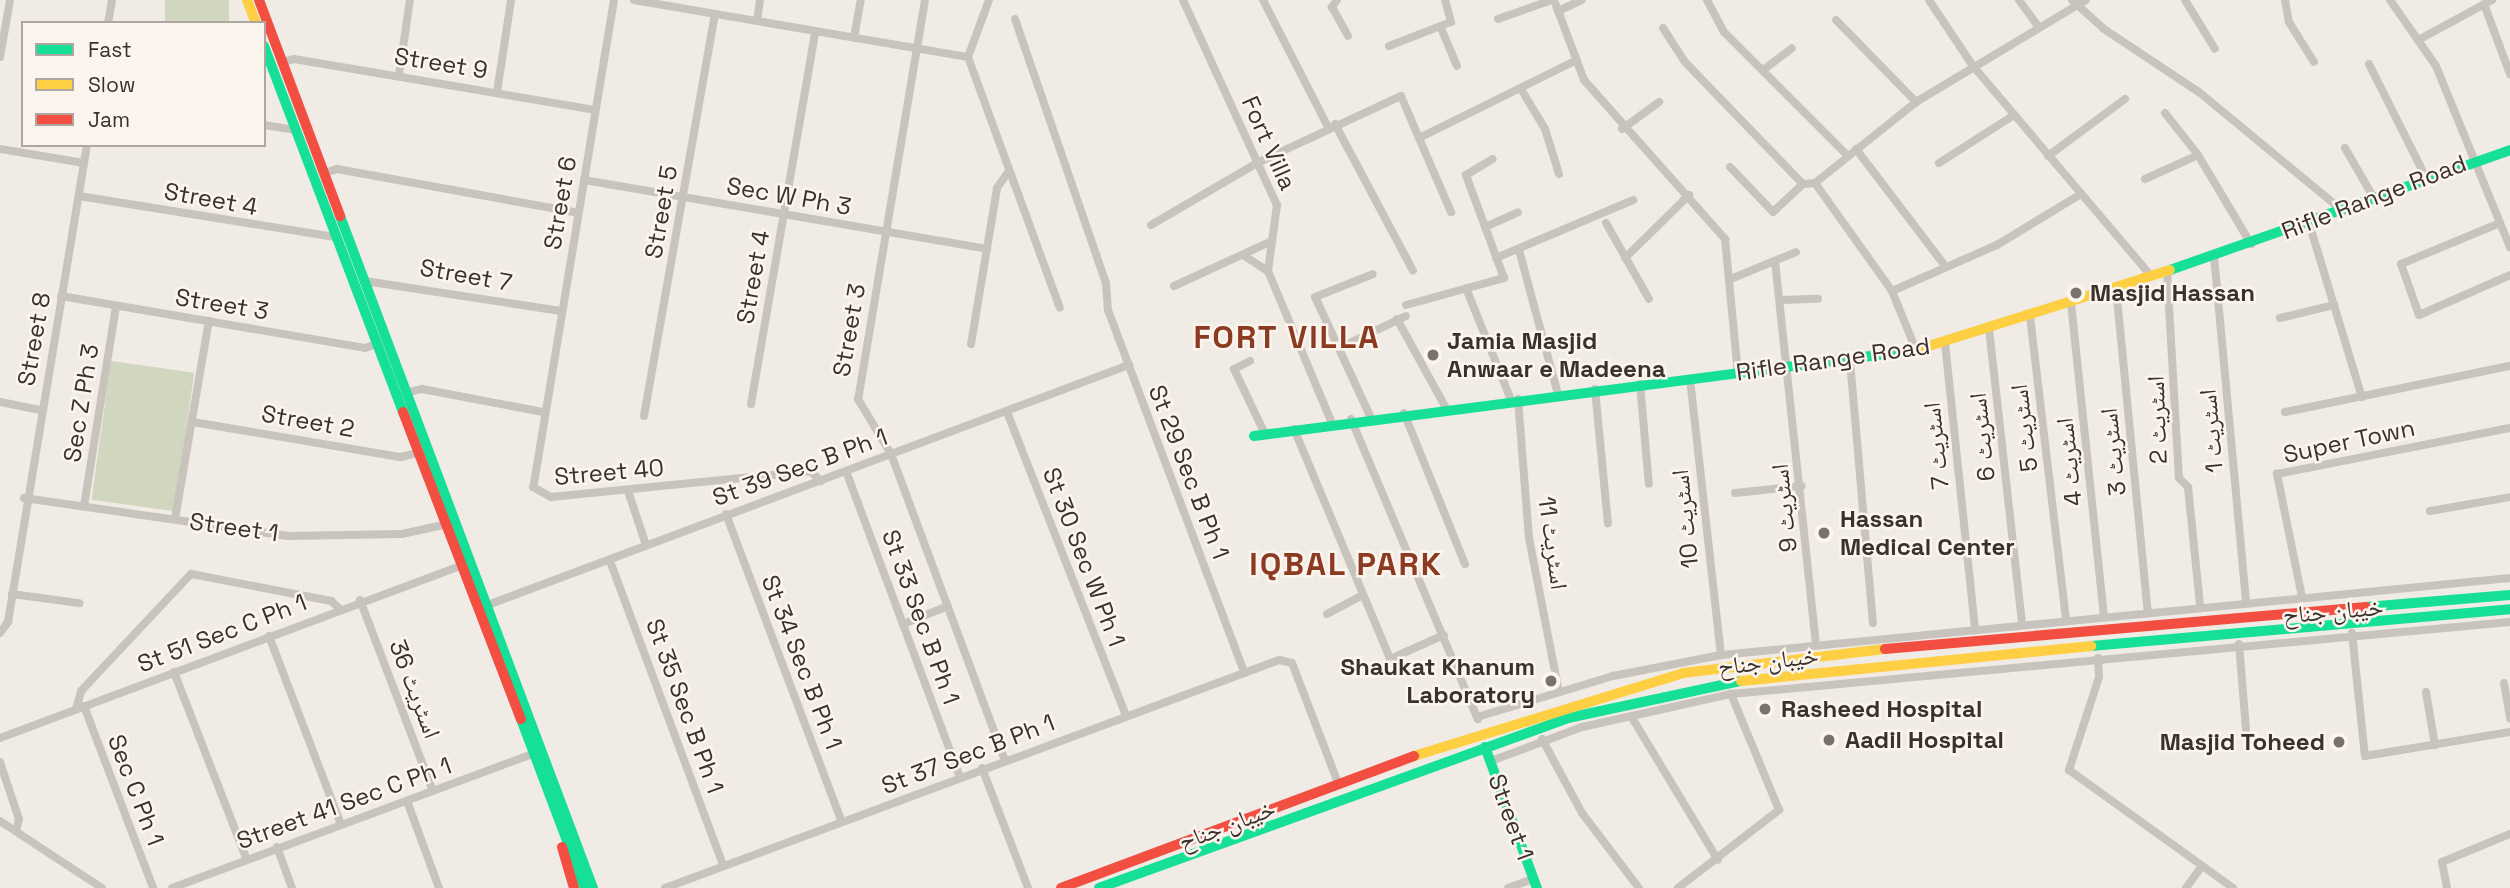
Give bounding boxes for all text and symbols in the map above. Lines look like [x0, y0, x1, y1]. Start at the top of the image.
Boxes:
legend [21, 21, 266, 147]
text: Fast [88, 36, 132, 63]
street label: Street 9 [392, 41, 490, 85]
text: Slow [88, 71, 136, 98]
street label: Fort Villa [1235, 91, 1303, 195]
text: Jam [88, 106, 130, 133]
street label: Rifle Range Road [2278, 148, 2470, 246]
street label: Street 6 [538, 154, 582, 252]
street label: Street 5 [639, 163, 683, 261]
street label: Sec W Ph 3 [724, 171, 854, 221]
street label: Street 4 [162, 177, 260, 221]
street label: Street 4 [731, 228, 775, 326]
street label: Street 7 [418, 253, 514, 297]
place label: Masjid Hassan [2090, 279, 2255, 307]
street label: Street 3 [827, 281, 871, 379]
street label: Street 3 [173, 282, 271, 326]
marker: Masjid Hassan [2068, 285, 2084, 301]
street label: Street 8 [12, 290, 56, 388]
district label: FORT VILLA [1194, 318, 1380, 356]
place label: Jamia Masjid Anwaar e Madeena [1447, 327, 1666, 383]
street label: Rifle Range Road [1734, 331, 1932, 387]
street label: Sec Z Ph 3 [57, 342, 105, 464]
marker: Jamia Masjid Anwaar e Madeena [1425, 347, 1441, 363]
street label: اسٹریٹ 2 [2141, 375, 2173, 465]
street label: St 29 Sec B Ph 1 [1143, 381, 1235, 563]
street label: اسٹریٹ 5 [2004, 382, 2044, 474]
street label: اسٹریٹ 1 [2193, 388, 2229, 474]
street label: اسٹریٹ 6 [1963, 391, 2001, 483]
street label: Street 2 [259, 399, 357, 443]
street label: اسٹریٹ 7 [1917, 401, 1955, 491]
street label: اسٹریٹ 3 [2094, 407, 2132, 497]
street label: Super Town [2280, 413, 2418, 469]
street label: اسٹریٹ 4 [2050, 416, 2088, 508]
street label: St 39 Sec B Ph 1 [709, 422, 891, 512]
street label: Street 40 [553, 453, 665, 491]
street label: اسٹریٹ 9 [1765, 462, 1803, 554]
street label: St 30 Sec W Ph 1 [1037, 463, 1131, 651]
street label: اسٹریٹ 10 [1665, 468, 1705, 570]
street label: اسٹریٹ 11 [1532, 494, 1574, 592]
place label: Hassan Medical Center [1840, 505, 2015, 561]
street label: Street 1 [188, 507, 280, 547]
marker: Hassan Medical Center [1814, 523, 1834, 543]
street label: St 33 Sec B Ph 1 [876, 526, 966, 708]
district label: IQBAL PARK [1250, 545, 1442, 583]
street label: St 34 Sec B Ph 1 [756, 571, 848, 753]
street label: St 51 Sec C Ph 1 [134, 588, 310, 678]
street label: خیبان جناح [2282, 592, 2384, 630]
street label: St 35 Sec B Ph 1 [640, 615, 730, 797]
street label: اسٹریٹ 36 [383, 636, 447, 742]
street label: خیبان جناح [1716, 641, 1820, 681]
place label: Shaukat Khanum Laboratory [1340, 653, 1535, 709]
marker: Shaukat Khanum Laboratory [1541, 671, 1561, 691]
place label: Rasheed Hospital [1781, 695, 1982, 723]
marker: Rasheed Hospital [1755, 699, 1775, 719]
street label: St 37 Sec B Ph 1 [877, 708, 1059, 800]
place label: Aadil Hospital [1845, 726, 2004, 754]
place label: Masjid Toheed [2159, 728, 2325, 756]
marker: Aadil Hospital [1819, 730, 1839, 750]
street label: Sec C Ph 1 [102, 731, 170, 849]
marker: Masjid Toheed [2331, 734, 2347, 750]
street label: Street 41 Sec C Ph 1 [233, 751, 455, 855]
street label: Street 1 [1482, 770, 1540, 864]
street label: خیبان جناح [1175, 793, 1279, 857]

